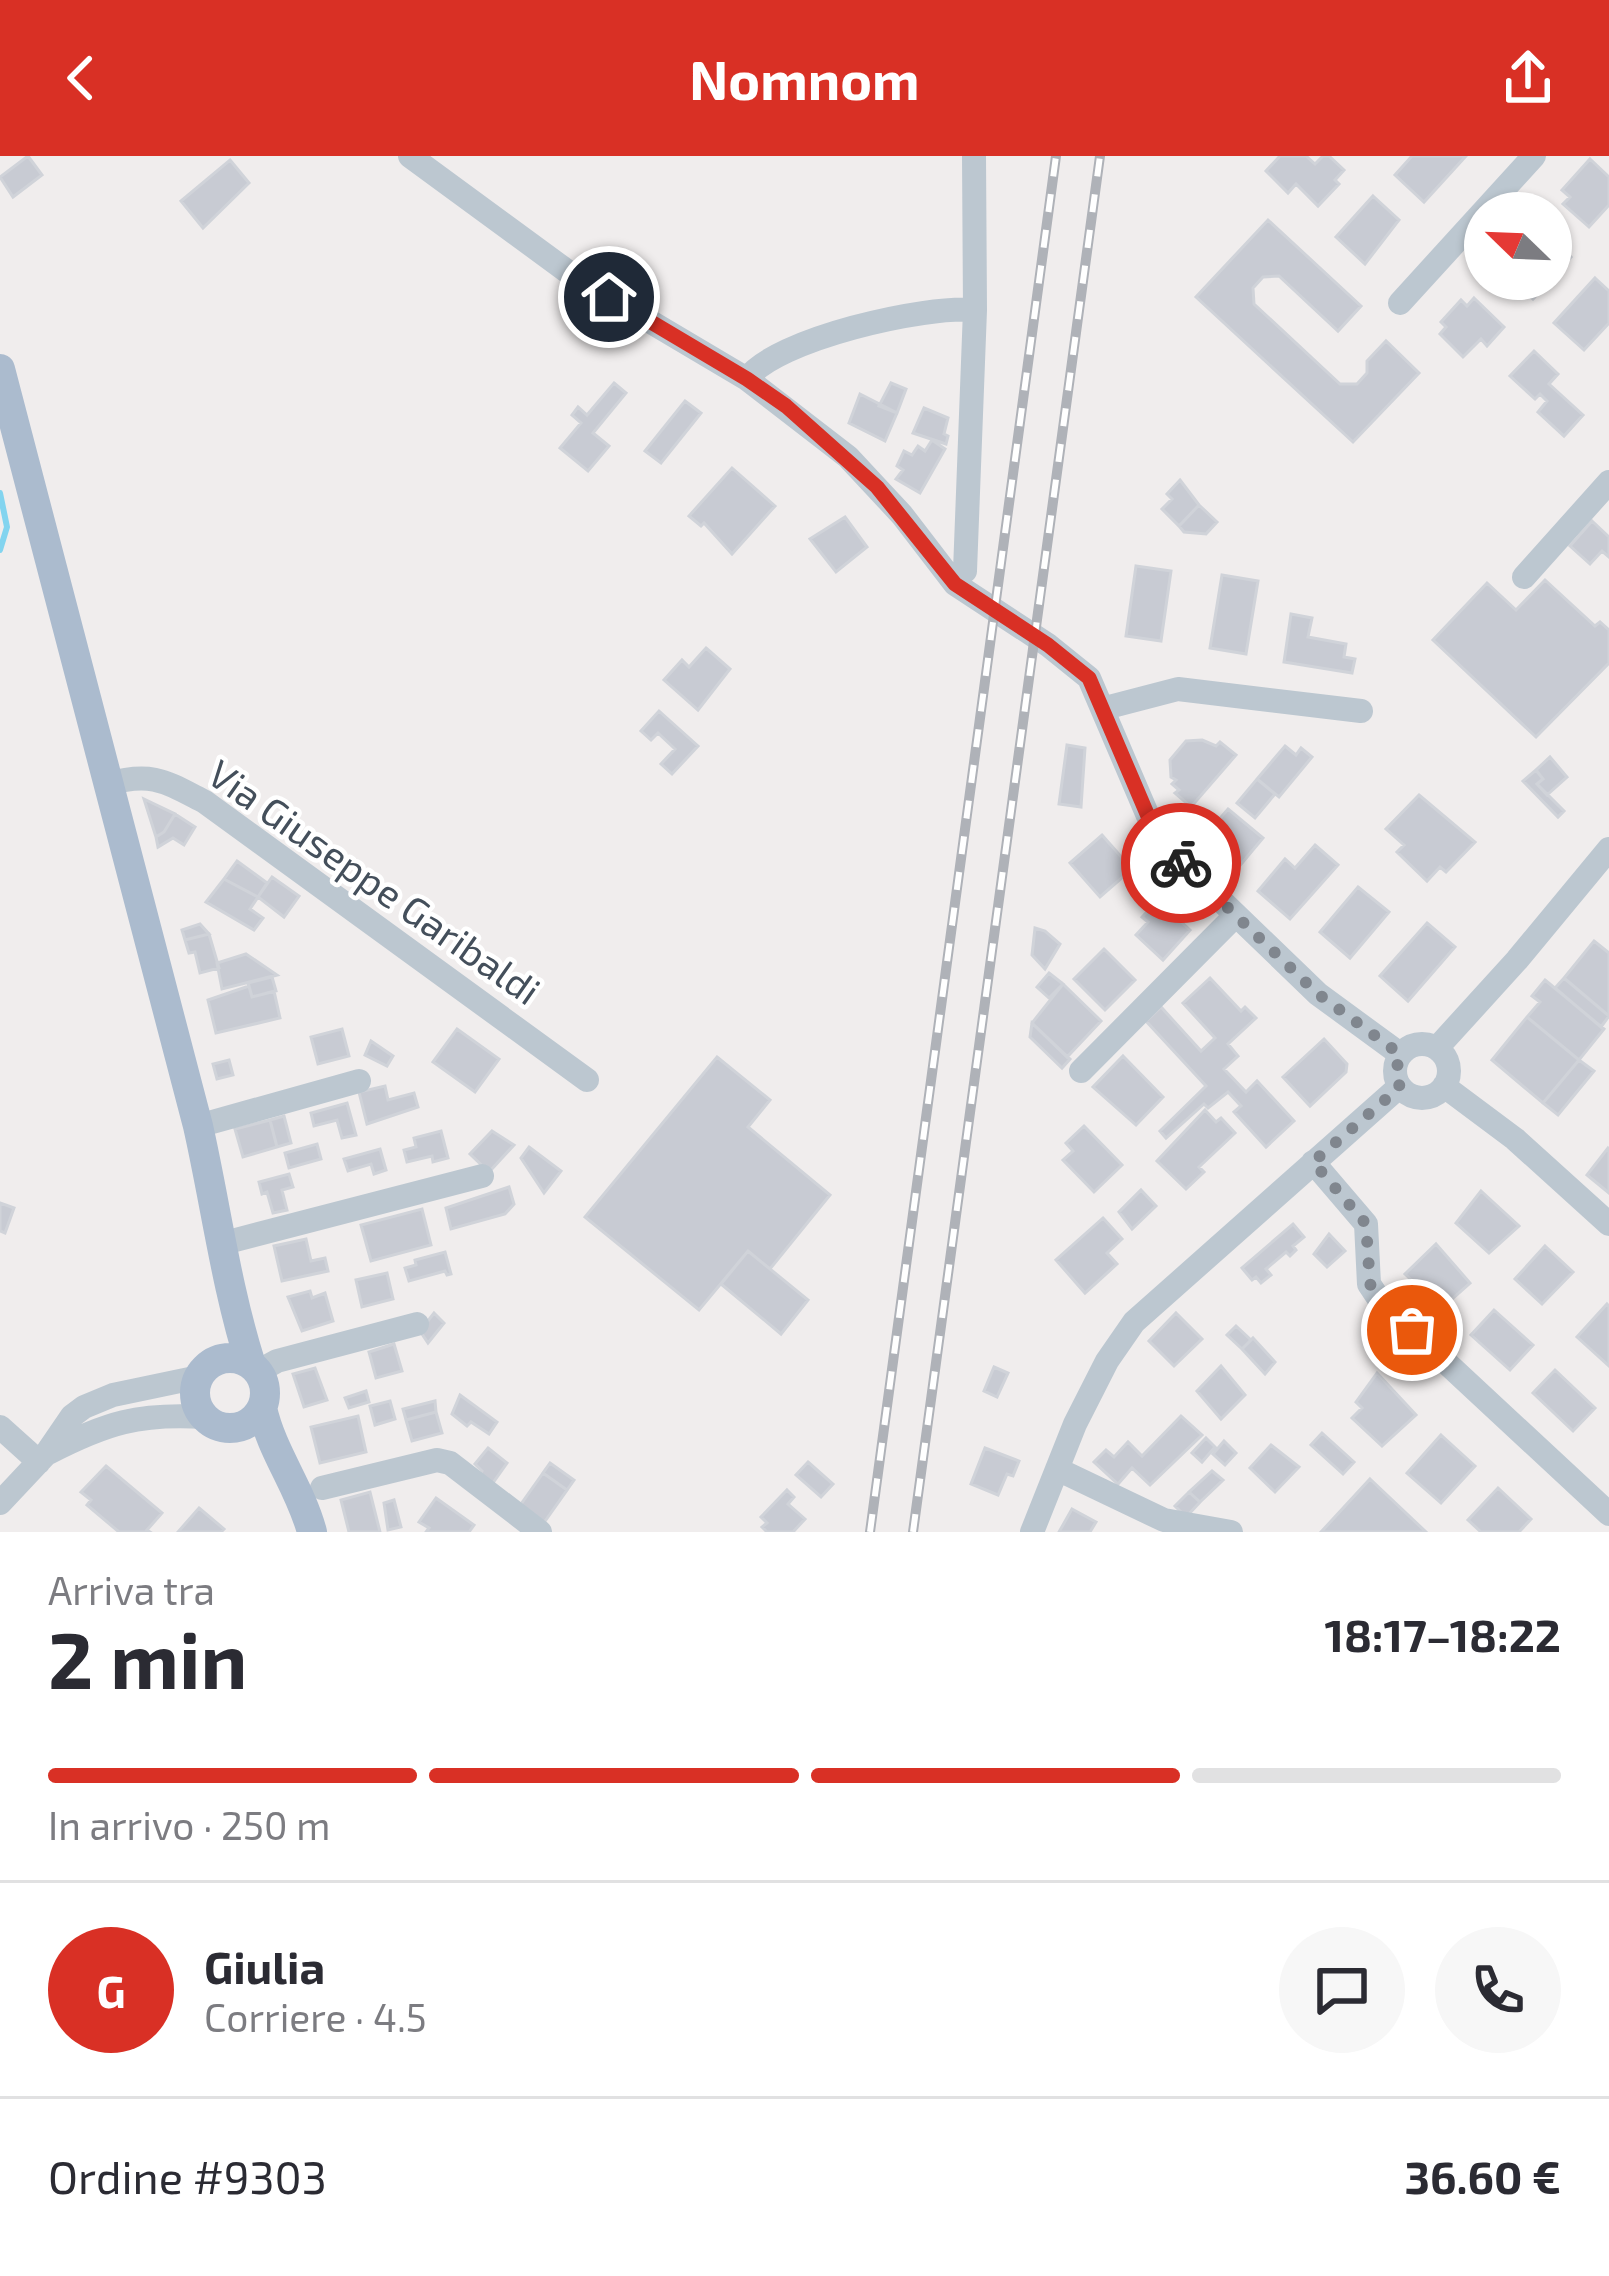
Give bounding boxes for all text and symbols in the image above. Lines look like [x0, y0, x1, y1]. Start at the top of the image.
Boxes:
icon: back [48, 45, 114, 111]
icon: share [1495, 45, 1561, 111]
text: Nomnom [689, 46, 920, 111]
north arrow [1464, 192, 1572, 300]
map controls [1464, 192, 1572, 300]
pin [558, 246, 660, 348]
icon: home [576, 264, 642, 330]
street label: Via Giuseppe Garibaldi [200, 749, 550, 1013]
courier [1121, 803, 1241, 923]
icon: bike [1148, 830, 1214, 896]
pin [1361, 1279, 1463, 1381]
icon: bag [1379, 1297, 1445, 1363]
text: Arriva tra [48, 1566, 215, 1613]
text: 18:17–18:22 [1325, 1607, 1561, 1661]
text: 2 min [48, 1611, 247, 1705]
text: In arrivo · 250 m [48, 1801, 330, 1848]
button: chat [1279, 1927, 1405, 2053]
button: phone [1435, 1927, 1561, 2053]
text: Giulia [204, 1939, 325, 1993]
text: G [96, 1963, 126, 2017]
text: Corriere · 4.5 [204, 1993, 427, 2040]
text: Ordine #9303 [48, 2149, 327, 2203]
text: 36.60 € [1404, 2149, 1561, 2203]

